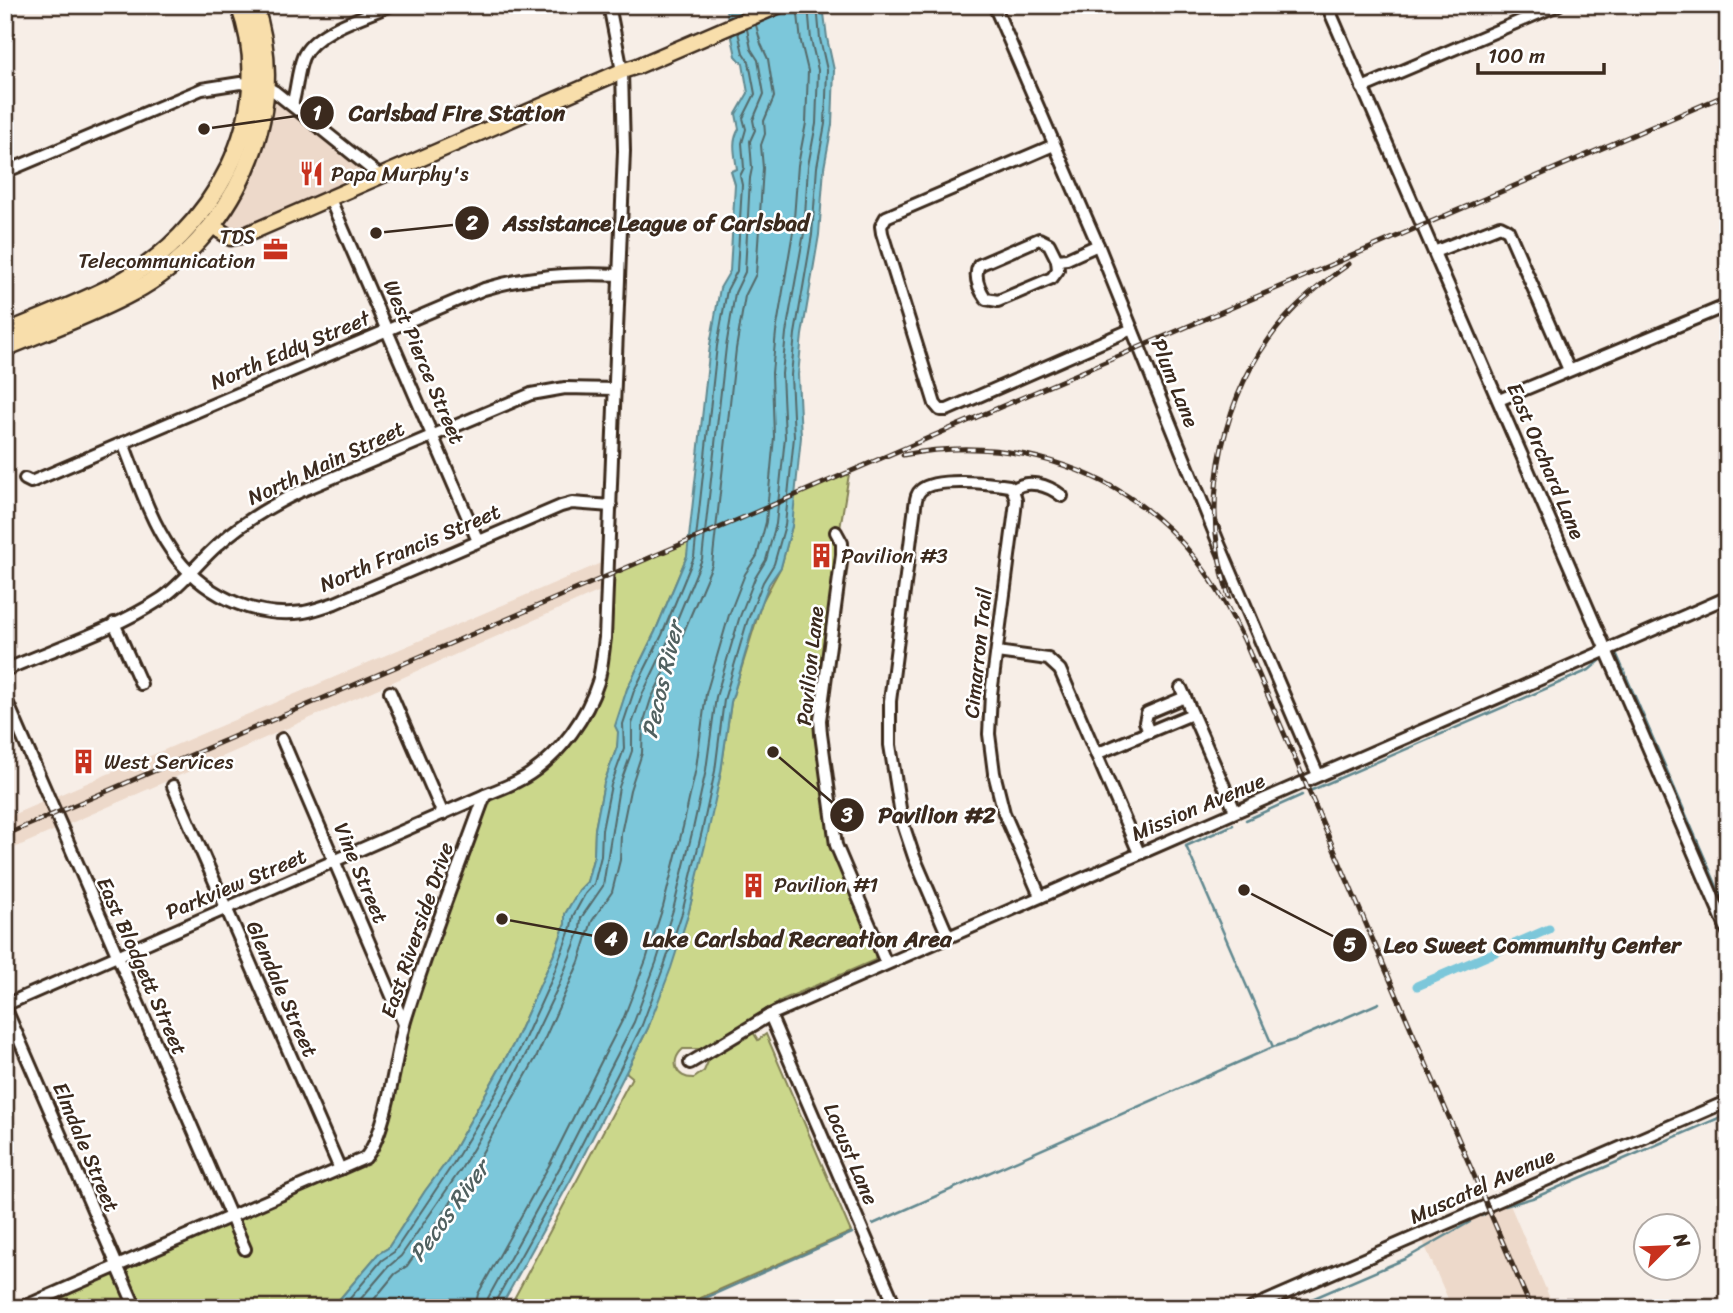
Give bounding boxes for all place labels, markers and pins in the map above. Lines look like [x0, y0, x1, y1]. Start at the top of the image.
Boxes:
callout: Carlsbad Fire Station [300, 91, 579, 135]
place label: Papa Murphy's [331, 155, 469, 193]
restaurant icon: Papa Murphy's [297, 160, 325, 188]
callout: Assistance League of Carlsbad [454, 201, 823, 245]
place label: TDS Telecommunication [78, 218, 255, 280]
office icon: TDS Telecommunication [261, 235, 289, 263]
place label: Pavilion #3 [841, 537, 948, 575]
building icon: Pavilion #3 [807, 542, 835, 570]
place label: West Services [104, 743, 234, 781]
building icon: West Services [70, 748, 98, 776]
callout: Pavilion #2 [829, 793, 1010, 837]
place label: Pavilion #1 [774, 866, 878, 904]
building icon: Pavilion #1 [740, 871, 768, 899]
callout: Lake Carlsbad Recreation Area [593, 917, 966, 961]
callout: Leo Sweet Community Center [1333, 923, 1696, 967]

